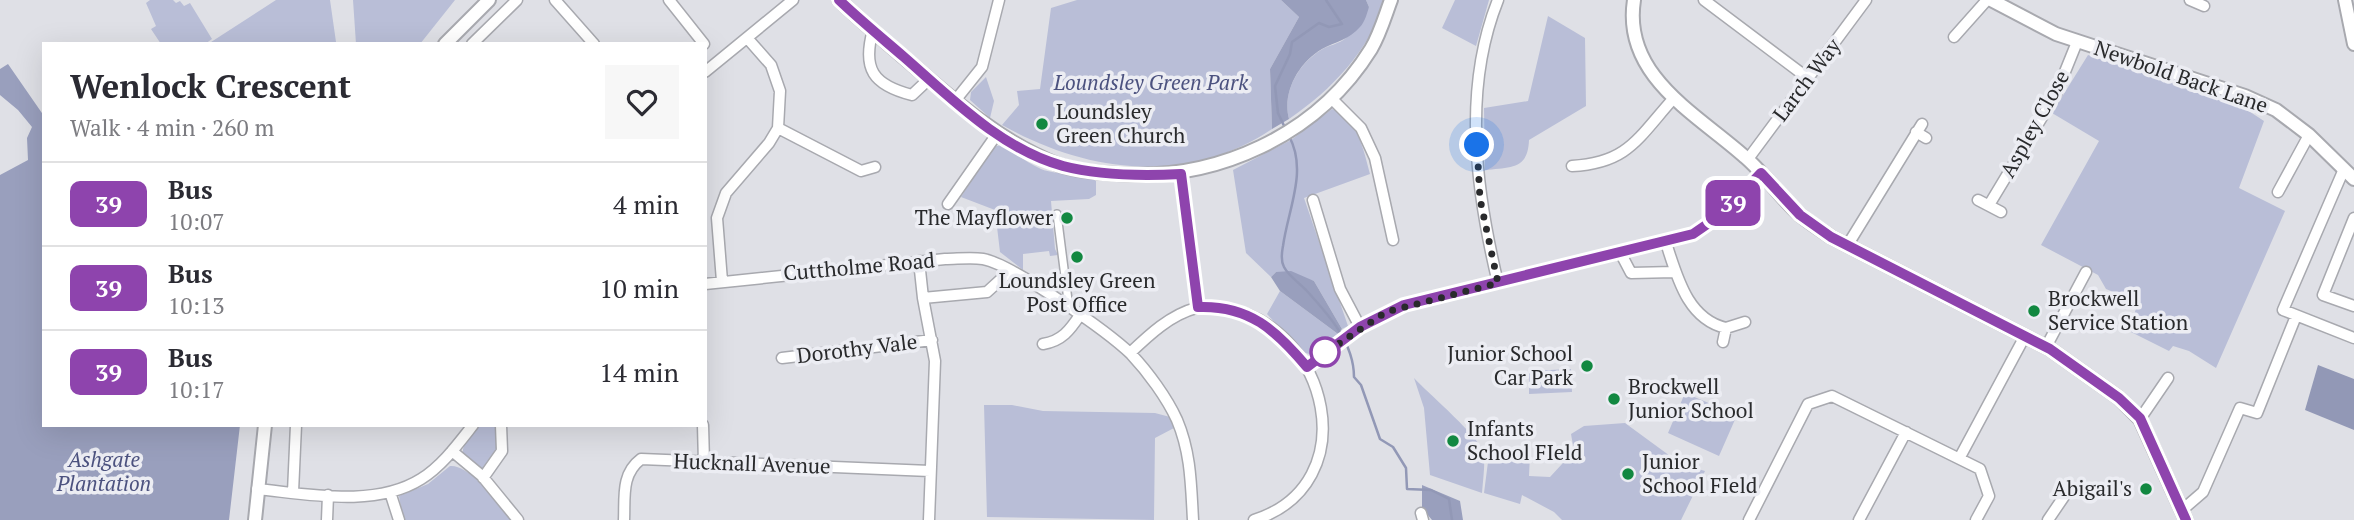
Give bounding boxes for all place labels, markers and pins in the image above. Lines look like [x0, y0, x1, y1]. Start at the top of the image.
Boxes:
place label: Loundsley Green Church [1056, 97, 1185, 149]
marker: Loundsley Green Church [1034, 116, 1050, 132]
place label: The Mayflower [915, 203, 1053, 231]
marker: The Mayflower [1059, 210, 1075, 226]
marker: Loundsley Green Post Office [1069, 249, 1085, 265]
place label: Loundsley Green Post Office [999, 266, 1156, 318]
place label: Brockwell Service Station [2048, 284, 2189, 336]
marker: Brockwell Service Station [2026, 303, 2042, 319]
unlabelled marker [1310, 337, 1340, 367]
place label: Junior School Car Park [1447, 339, 1573, 391]
marker: Junior School Car Park [1579, 358, 1595, 374]
place label: Brockwell Junior School [1628, 372, 1754, 424]
marker: Brockwell Junior School [1606, 391, 1622, 407]
place label: Infants School FIeld [1467, 414, 1583, 466]
marker: Infants School FIeld [1445, 433, 1461, 449]
place label: Junior School FIeld [1642, 447, 1758, 499]
marker: Junior School FIeld [1620, 466, 1636, 482]
place label: Abigail's [2052, 474, 2132, 502]
marker: Abigail's [2138, 481, 2154, 497]

